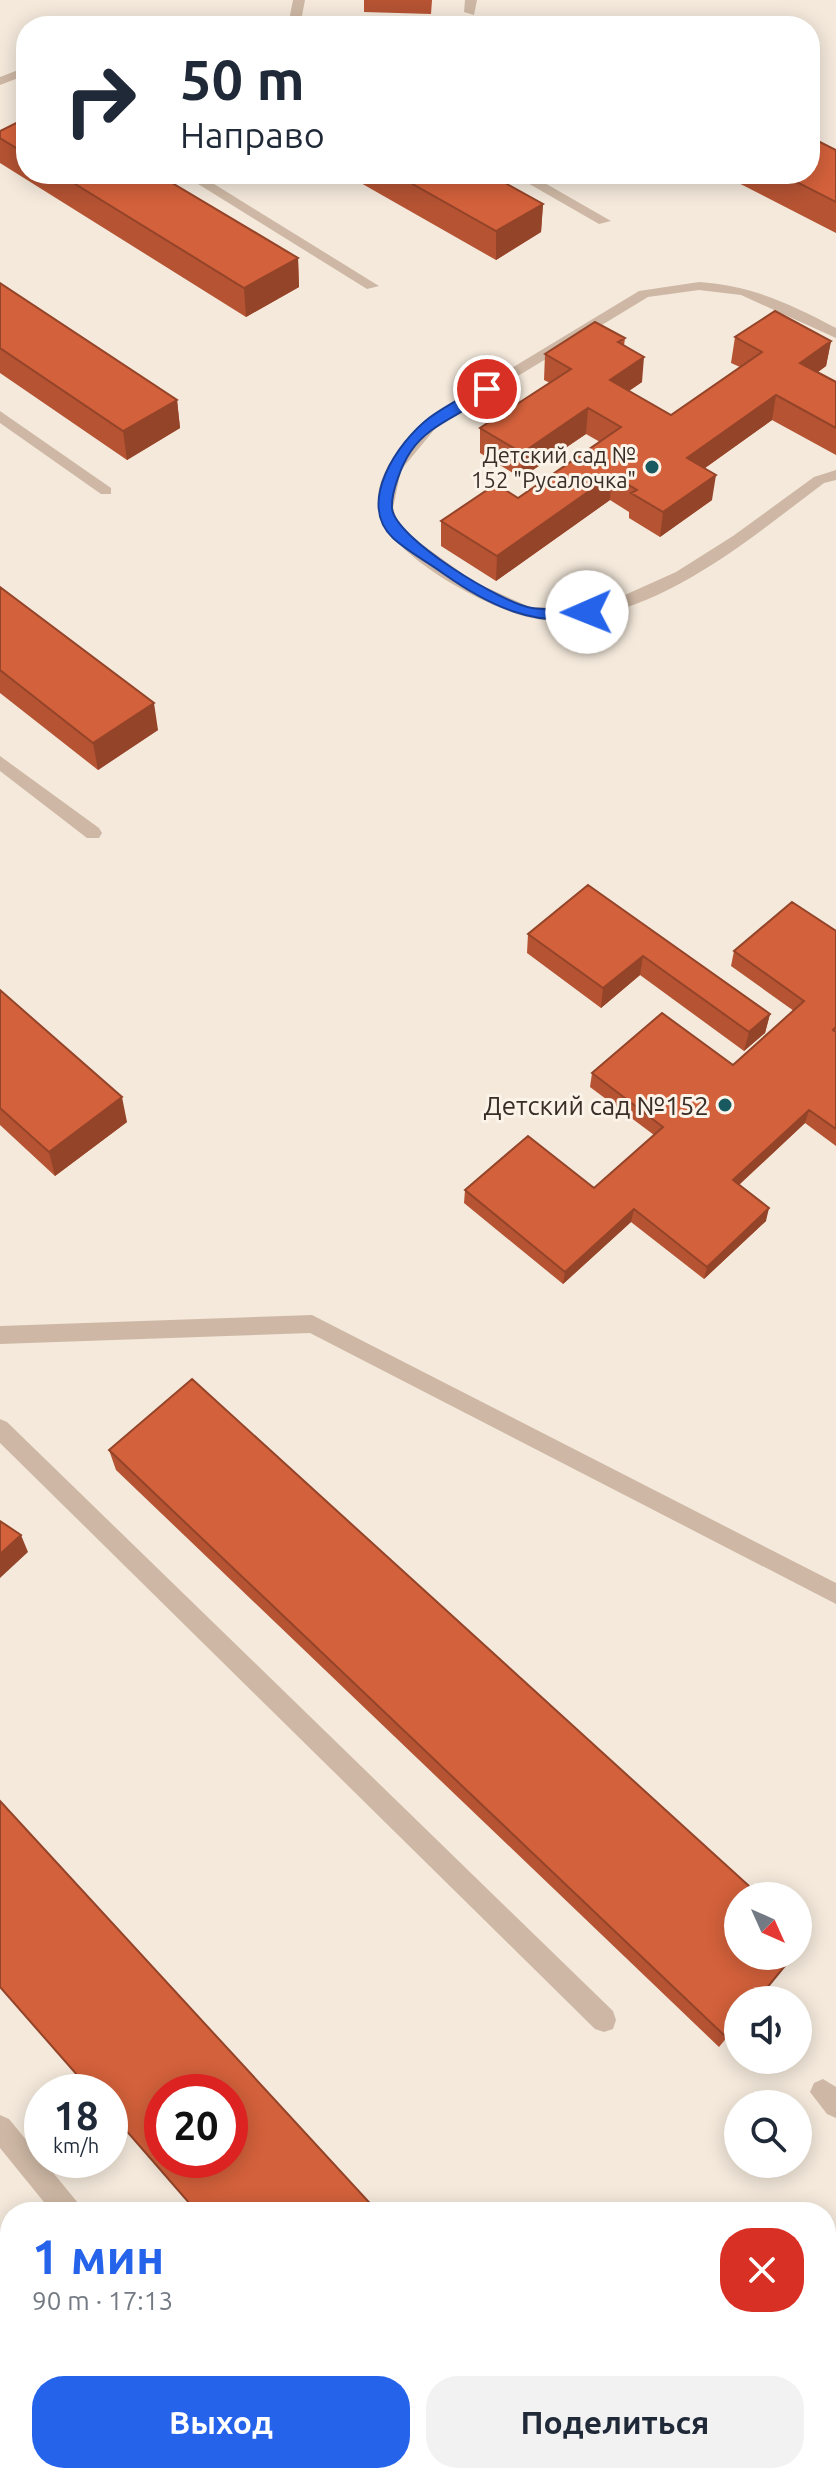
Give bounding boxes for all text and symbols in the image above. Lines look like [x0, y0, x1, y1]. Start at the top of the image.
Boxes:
icon: right [48, 48, 152, 152]
text: 50 m [180, 48, 305, 111]
text: Направо [180, 114, 325, 155]
pin [453, 355, 521, 423]
icon: arrive [465, 367, 509, 411]
place label: Детский сад № 152 "Русалочка" [471, 442, 636, 492]
marker: Детский сад № 152 "Русалочка" [643, 458, 661, 476]
position arrow [545, 570, 629, 654]
place label: Детский сад №152 [484, 1091, 709, 1120]
marker: Детский сад №152 [716, 1096, 734, 1114]
north arrow [724, 1882, 812, 1970]
map controls [724, 1882, 812, 2178]
button: sound [724, 1986, 812, 2074]
speed limit sign: 20 [144, 2074, 248, 2178]
button: search [724, 2090, 812, 2178]
text: 18 [53, 2093, 99, 2138]
text: km/h [53, 2134, 99, 2157]
button: close [720, 2228, 804, 2312]
text: 1 мин [32, 2229, 164, 2283]
text: 90 m · 17:13 [32, 2286, 173, 2315]
button: Выход [32, 2376, 410, 2468]
button: Поделиться [426, 2376, 804, 2468]

